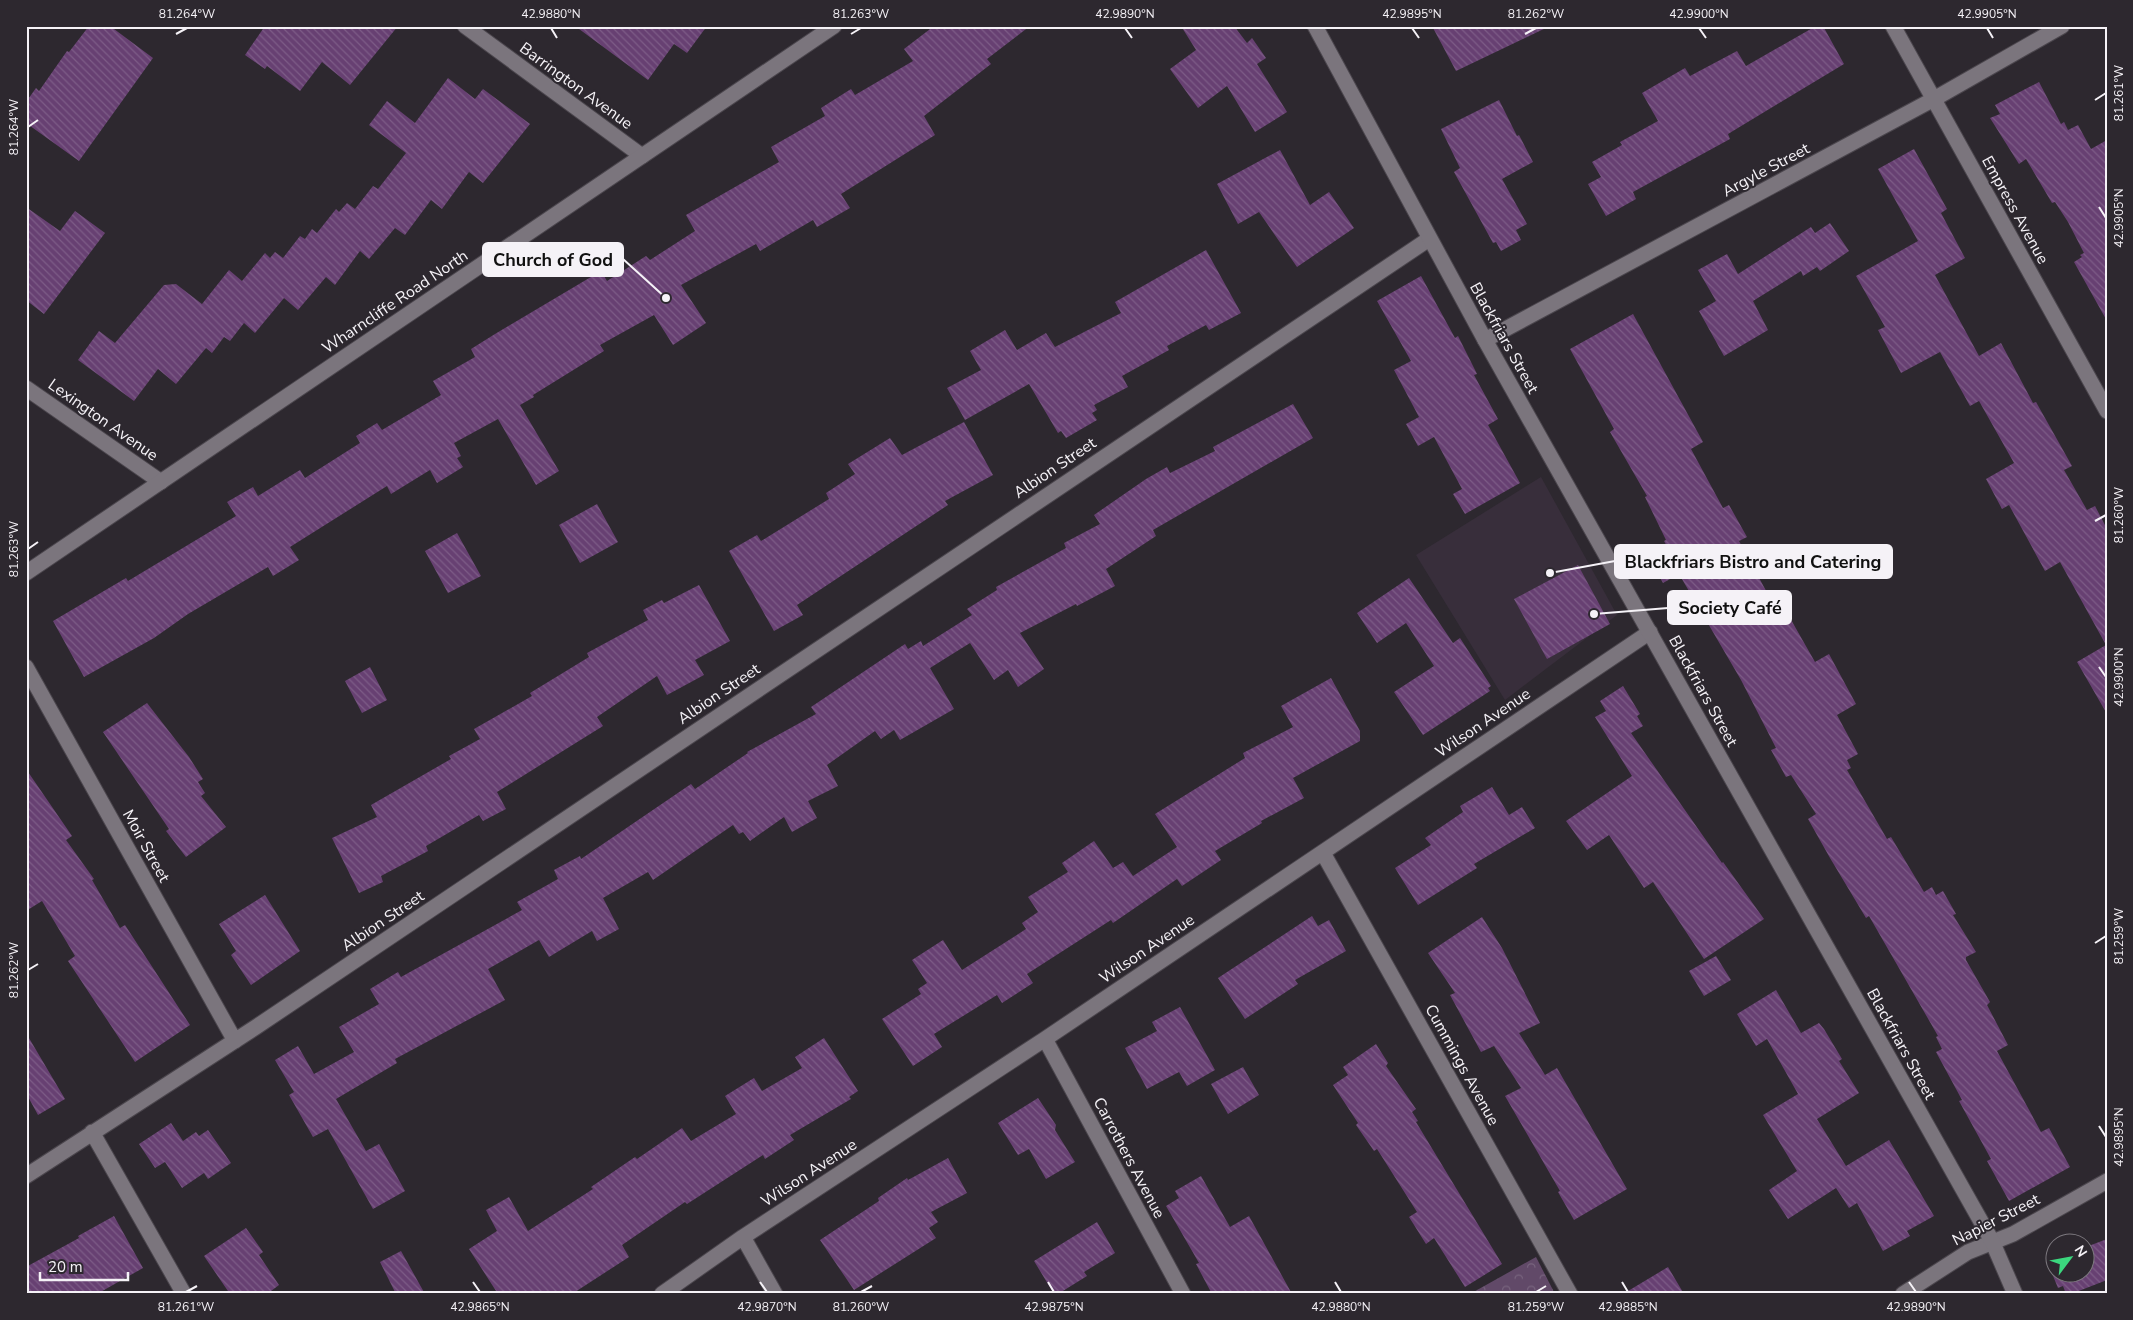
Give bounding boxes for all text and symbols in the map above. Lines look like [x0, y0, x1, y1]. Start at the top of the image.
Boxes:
text: 81.264°W [159, 6, 215, 22]
text: 42.9880°N [521, 6, 581, 22]
text: 81.263°W [833, 6, 889, 22]
text: 42.9890°N [1095, 6, 1155, 22]
text: 42.9895°N [1382, 6, 1442, 22]
text: 81.262°W [1508, 6, 1564, 22]
text: 42.9900°N [1669, 6, 1729, 22]
text: 42.9905°N [1957, 6, 2017, 22]
street label: Barrington Avenue [515, 37, 637, 135]
text: 81.261°W [2111, 65, 2127, 121]
text: 81.264°W [6, 99, 22, 155]
street label: Argyle Street [1719, 138, 1814, 202]
street label: Empress Avenue [1976, 152, 2054, 268]
text: 42.9905°N [2111, 188, 2127, 248]
callout: Church of God [483, 243, 623, 276]
street label: Wharncliffe Road North [318, 245, 472, 359]
text: Church of God [493, 248, 613, 272]
street label: Blackfriars Street [1464, 279, 1544, 398]
street label: Lexington Avenue [44, 374, 162, 466]
street label: Albion Street [1009, 432, 1101, 504]
text: 81.260°W [2111, 487, 2127, 543]
text: 81.263°W [6, 521, 22, 577]
callout: Blackfriars Bistro and Catering [1615, 545, 1892, 578]
text: Blackfriars Bistro and Catering [1625, 550, 1881, 574]
callout: Society Café [1668, 591, 1791, 624]
text: Society Café [1678, 596, 1782, 620]
street label: Blackfriars Street [1663, 632, 1743, 751]
text: 42.9900°N [2111, 647, 2127, 707]
street label: Albion Street [673, 658, 765, 730]
street label: Wilson Avenue [1431, 683, 1535, 763]
street label: Moir Street [117, 806, 175, 887]
street label: Albion Street [337, 885, 429, 957]
text: 81.259°W [2111, 908, 2127, 964]
street label: Wilson Avenue [1095, 909, 1199, 989]
text: 81.262°W [6, 942, 22, 998]
street label: Blackfriars Street [1861, 985, 1941, 1104]
street label: Cummings Avenue [1420, 1000, 1504, 1130]
street label: Carrothers Avenue [1088, 1094, 1170, 1222]
text: 42.9895°N [2111, 1107, 2127, 1167]
street label: Wilson Avenue [757, 1134, 861, 1212]
street label: Napier Street [1949, 1188, 2044, 1251]
north arrow [2046, 1232, 2096, 1282]
text: N [2070, 1242, 2091, 1261]
scale bar [40, 1250, 128, 1282]
text: 20 m [48, 1257, 83, 1277]
text: 81.261°W [158, 1299, 214, 1315]
text: 42.9865°N [450, 1299, 510, 1315]
text: 42.9870°N [737, 1299, 797, 1315]
text: 81.260°W [833, 1299, 889, 1315]
text: 42.9875°N [1024, 1299, 1084, 1315]
text: 42.9880°N [1311, 1299, 1371, 1315]
text: 81.259°W [1508, 1299, 1564, 1315]
text: 42.9885°N [1598, 1299, 1658, 1315]
text: 42.9890°N [1886, 1299, 1946, 1315]

